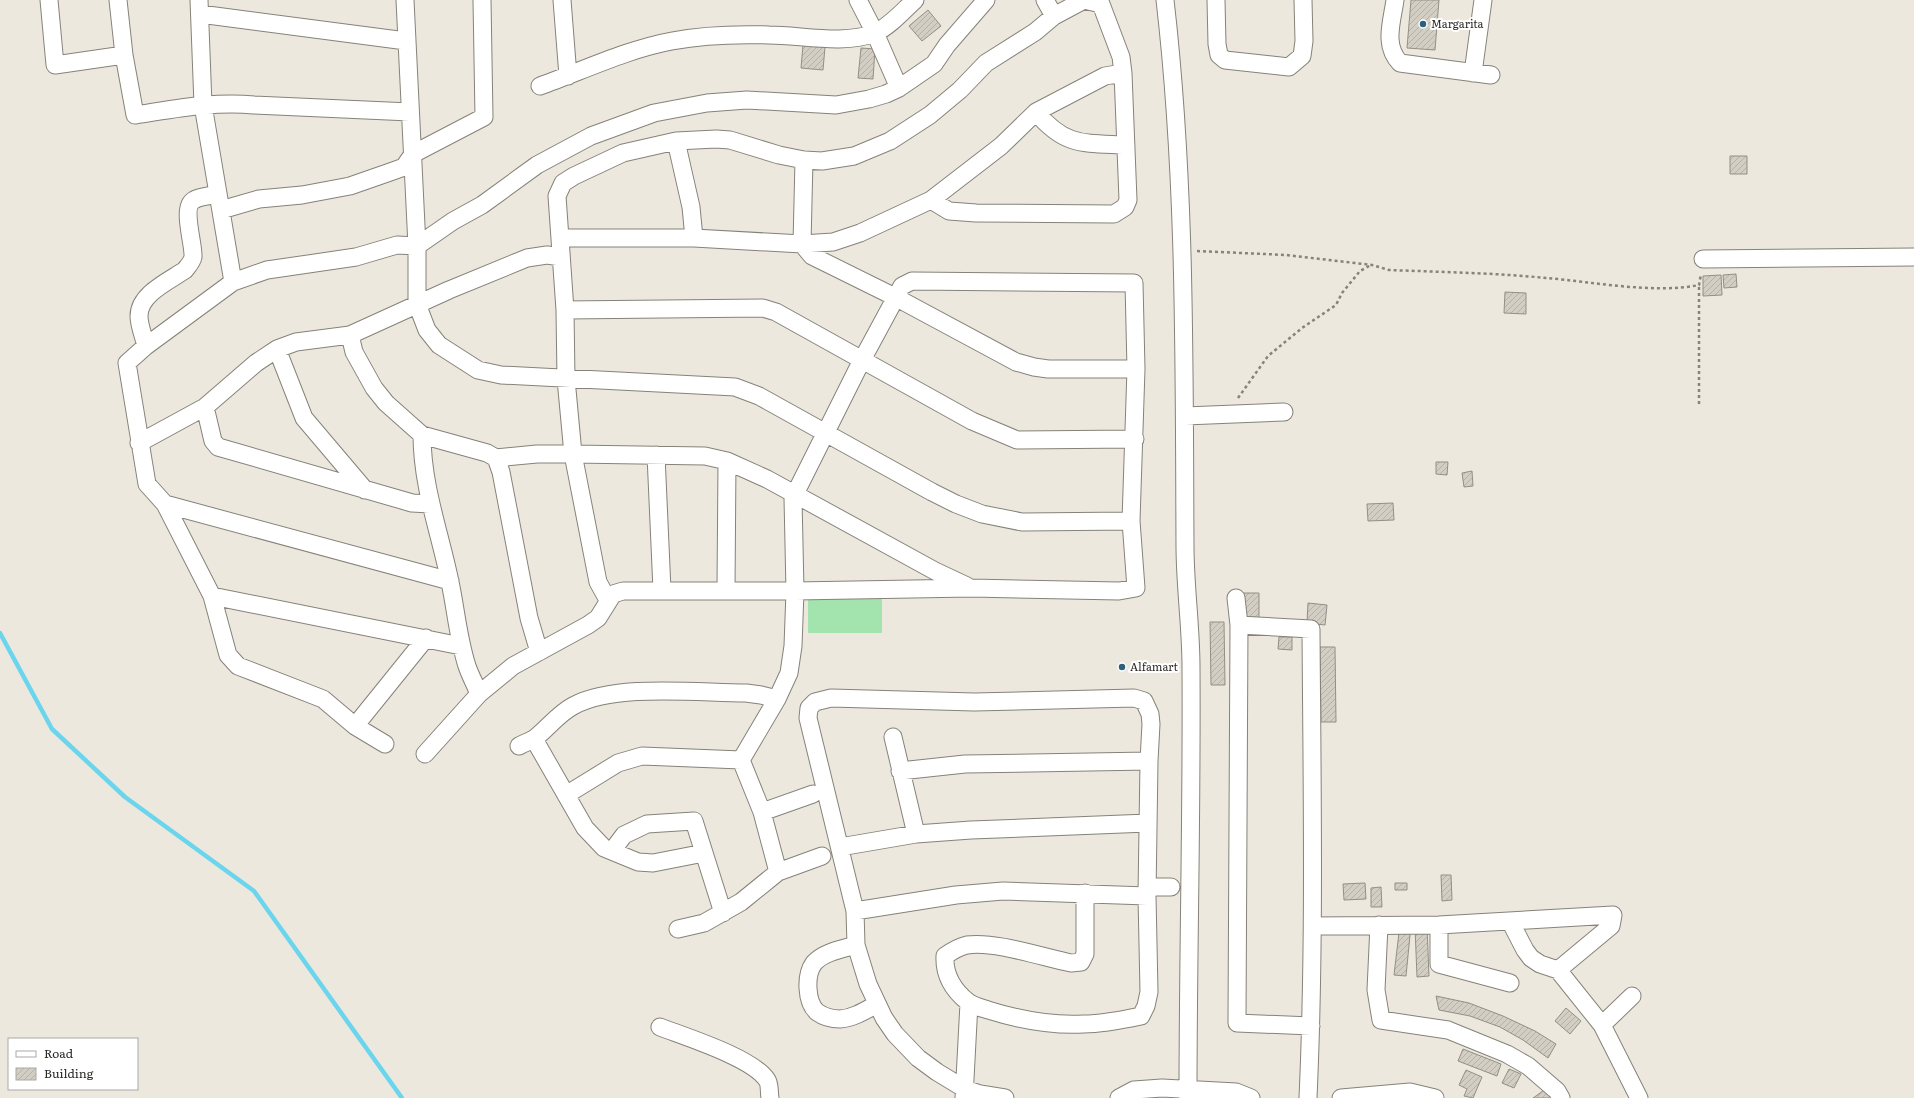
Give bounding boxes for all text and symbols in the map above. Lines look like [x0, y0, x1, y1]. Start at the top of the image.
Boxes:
place label: Margarita [1431, 15, 1484, 31]
marker: Margarita [1418, 19, 1428, 29]
place label: Alfamart [1130, 658, 1178, 674]
marker: Alfamart [1117, 662, 1127, 672]
legend [8, 1038, 138, 1090]
text: Road [44, 1044, 74, 1062]
text: Building [44, 1064, 94, 1082]

